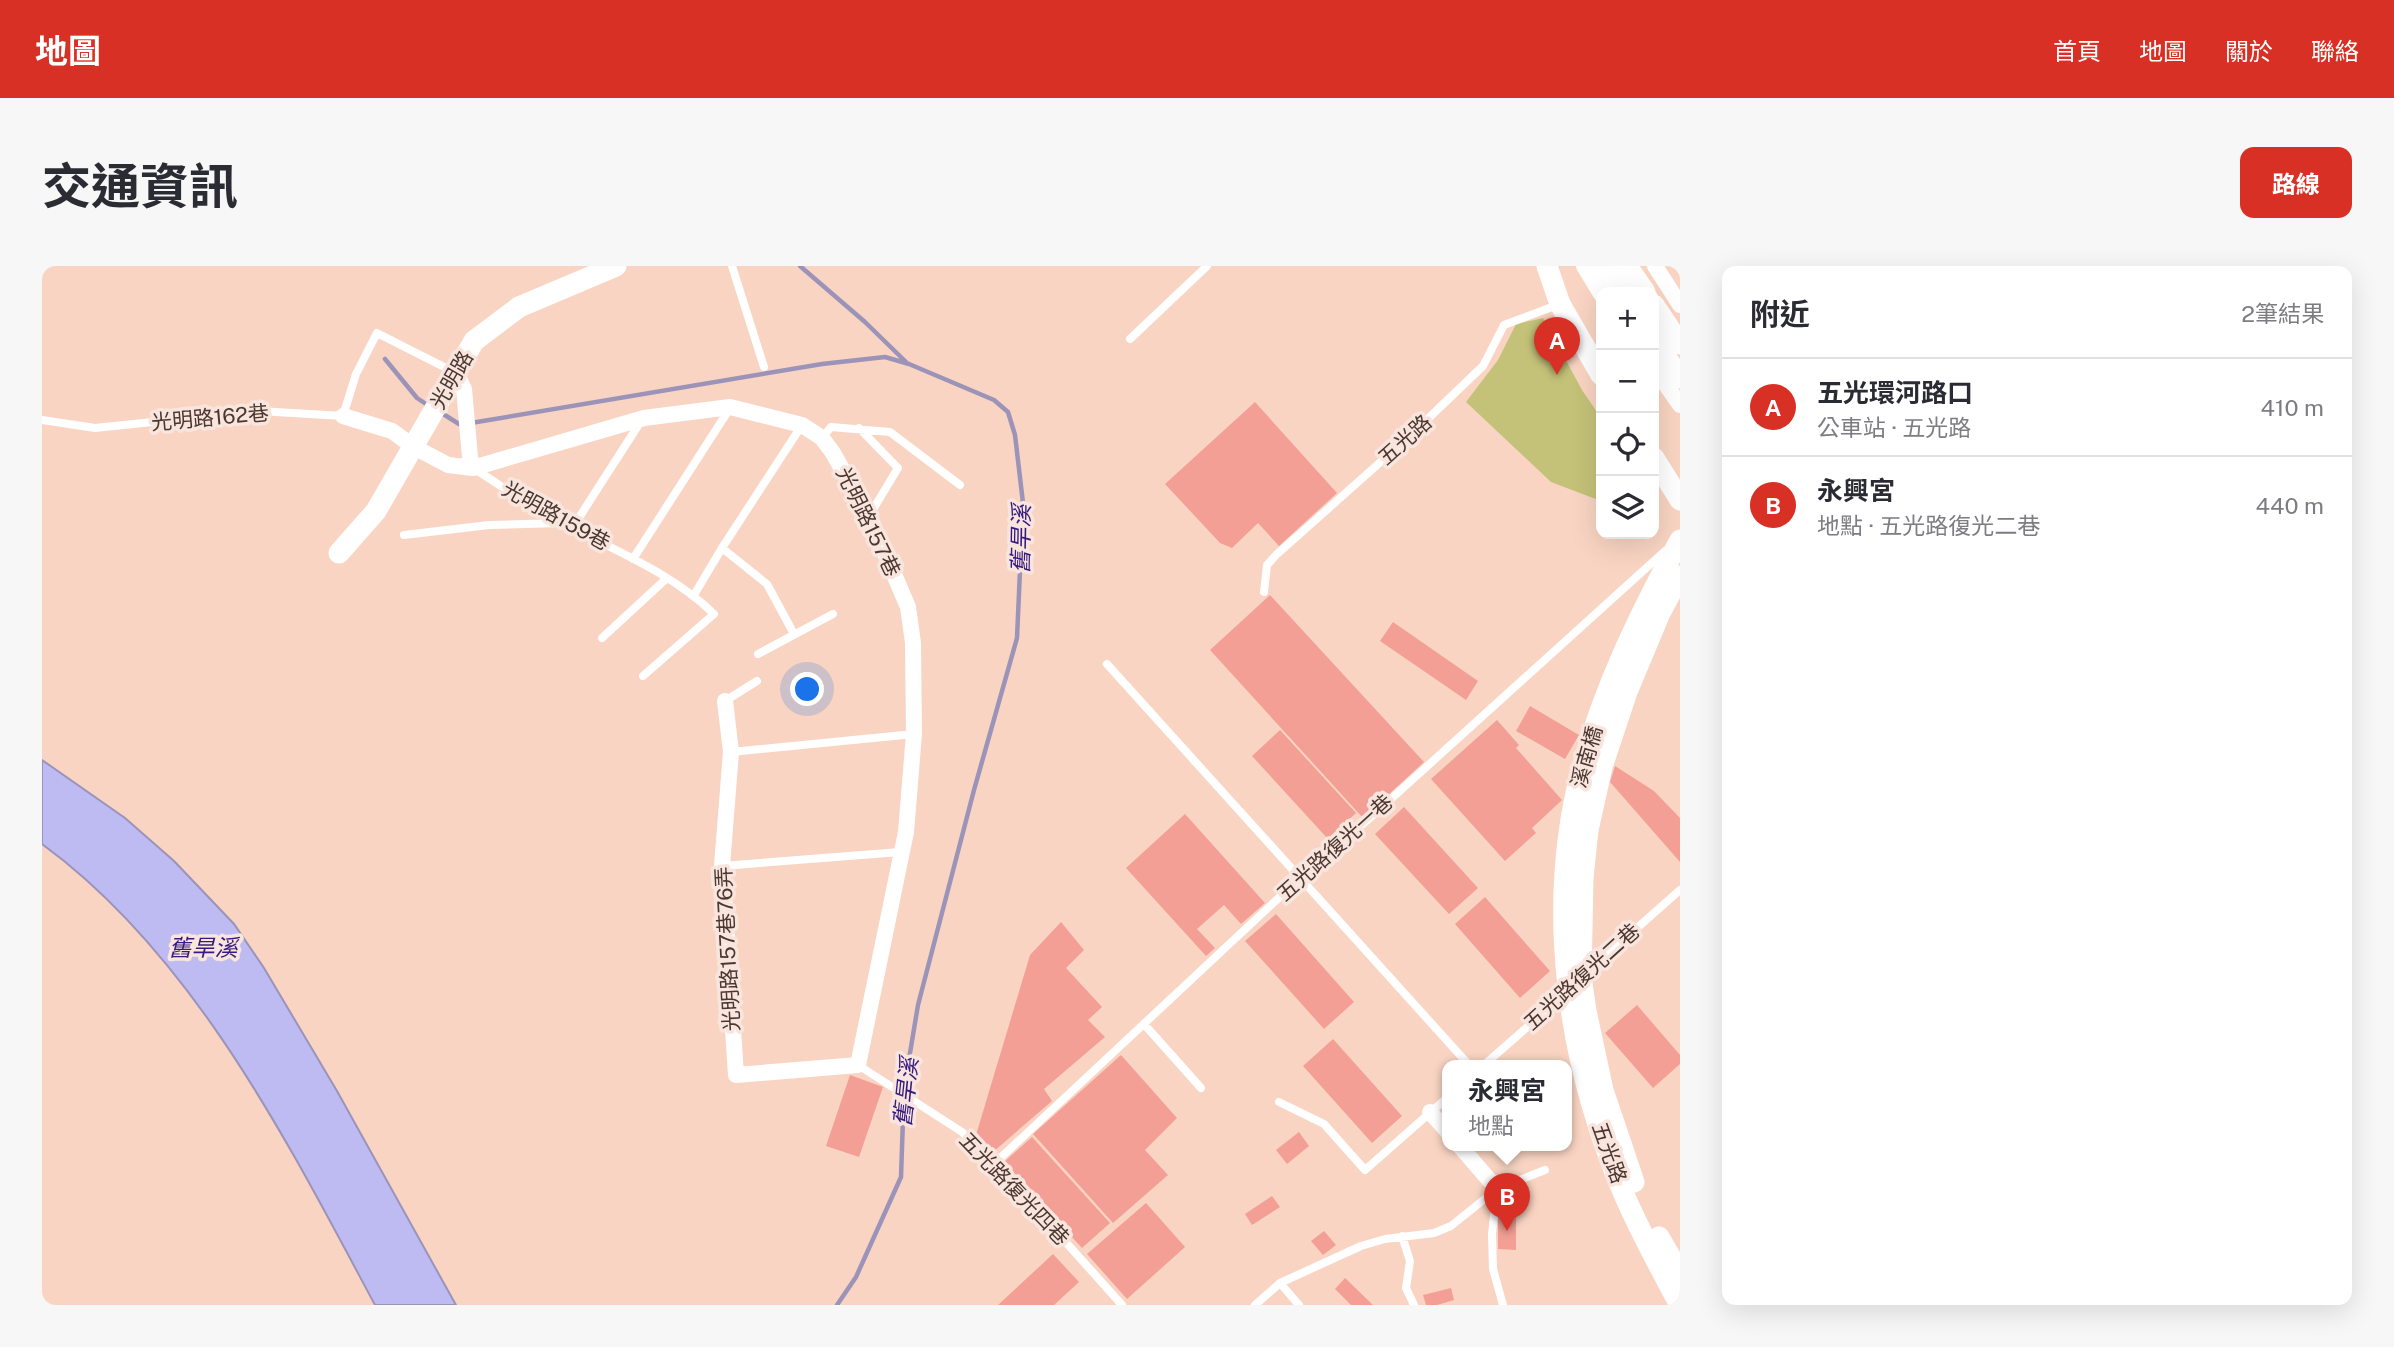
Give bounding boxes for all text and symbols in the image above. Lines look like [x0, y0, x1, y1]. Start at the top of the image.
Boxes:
text: 地圖 [35, 32, 101, 70]
text: 首頁 [2053, 37, 2101, 65]
text: 地圖 [2139, 37, 2187, 65]
text: 關於 [2225, 37, 2273, 65]
text: 聯絡 [2311, 37, 2359, 65]
button: 路線 [2240, 147, 2352, 218]
text: 交通資訊 [42, 157, 238, 215]
map controls [1596, 287, 1659, 539]
button: + [1596, 287, 1659, 350]
text: 附近 [1750, 296, 1810, 332]
text: 2筆結果 [2241, 300, 2324, 327]
pin: A [1534, 317, 1580, 375]
street label: 光明路 [425, 346, 478, 413]
button: − [1596, 350, 1659, 413]
text: 五光環河路口 [1817, 377, 1973, 408]
text: A [1765, 394, 1781, 421]
text: 410 m [2261, 394, 2324, 421]
street label: 光明路162巷 [150, 400, 270, 435]
street label: 五光路 [1373, 409, 1436, 470]
button: locate [1596, 413, 1659, 476]
text: 公車站 · 五光路 [1817, 414, 1971, 441]
street label: 光明路157巷 [831, 463, 906, 581]
text: 永興宮 [1817, 475, 1895, 506]
street label: 光明路159巷 [498, 476, 614, 555]
button: layers [1596, 476, 1659, 539]
text: B [1765, 492, 1781, 519]
text: 440 m [2256, 492, 2324, 519]
water label: 舊旱溪 [1006, 501, 1035, 574]
text: 地點 · 五光路復光二巷 [1817, 512, 2040, 539]
your location [790, 672, 824, 706]
street label: 溪南橋 [1566, 723, 1607, 791]
street label: 五光路復光一巷 [1272, 789, 1398, 906]
street label: 光明路157巷76弄 [711, 866, 744, 1032]
street label: 五光路復光二巷 [1519, 918, 1645, 1035]
water label: 舊旱溪 [169, 934, 241, 961]
water label: 舊旱溪 [888, 1053, 923, 1128]
popup [1442, 1060, 1572, 1151]
text: 永興宮 [1468, 1075, 1546, 1106]
text: 地點 [1468, 1112, 1514, 1139]
street label: 五光路 [1587, 1119, 1632, 1187]
street label: 五光路復光四巷 [954, 1127, 1074, 1250]
pin: B [1484, 1173, 1530, 1231]

